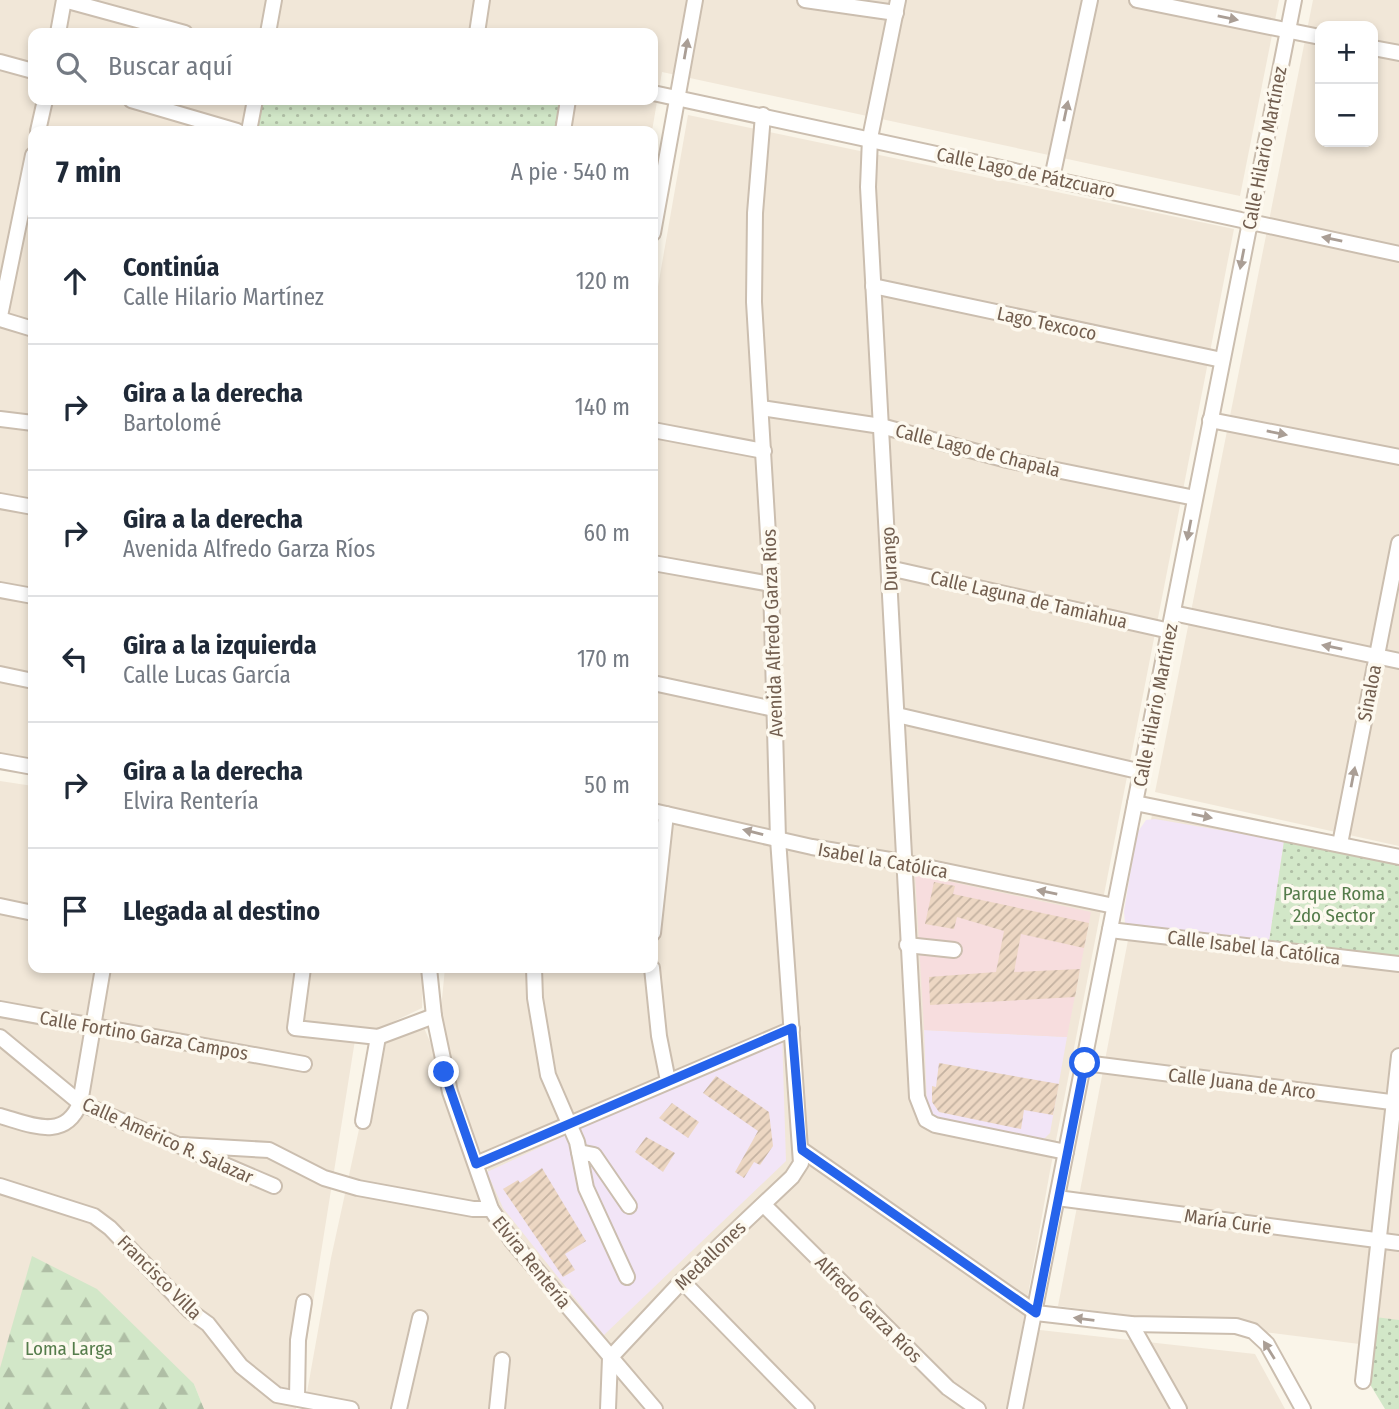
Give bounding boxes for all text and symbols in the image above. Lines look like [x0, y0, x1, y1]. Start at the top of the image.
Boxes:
one-way arrow [1217, 13, 1239, 24]
map controls [1315, 21, 1378, 147]
button: + [1315, 21, 1378, 84]
search box [28, 28, 658, 105]
one-way arrow [681, 38, 692, 60]
icon: search [52, 48, 90, 86]
text: Buscar aquí [108, 51, 233, 82]
street label: Calle Hilario Martínez [1237, 64, 1292, 232]
button: − [1315, 84, 1378, 147]
one-way arrow [1061, 100, 1072, 122]
street label: Calle Lago de Pátzcuaro [934, 142, 1117, 203]
text: 7 min [56, 154, 121, 190]
text: A pie · 540 m [511, 158, 630, 186]
one-way arrow [1321, 233, 1343, 244]
one-way arrow [1237, 248, 1248, 270]
text: Continúa [123, 252, 220, 283]
icon: ahead [56, 262, 94, 300]
text: 120 m [576, 267, 630, 295]
text: Calle Hilario Martínez [123, 283, 324, 311]
street label: Lago Texcoco [995, 302, 1099, 345]
text: Gira a la derecha [123, 378, 303, 409]
icon: right [56, 388, 94, 426]
text: 140 m [575, 393, 630, 421]
text: Bartolomé [123, 409, 221, 437]
street label: Calle Lago de Chapala [893, 419, 1063, 482]
one-way arrow [1266, 428, 1288, 439]
text: Gira a la derecha [123, 504, 303, 535]
icon: right [56, 514, 94, 552]
text: 60 m [584, 519, 630, 547]
one-way arrow [1183, 520, 1194, 542]
street label: Durango [876, 526, 903, 592]
street label: Avenida Alfredo Garza Ríos [757, 528, 788, 738]
text: Avenida Alfredo Garza Ríos [123, 535, 375, 563]
street label: Calle Laguna de Tamiahua [928, 566, 1130, 633]
street label: Calle Hilario Martínez [1128, 621, 1183, 789]
text: Gira a la izquierda [123, 630, 317, 661]
icon: left [56, 640, 94, 678]
one-way arrow [1321, 642, 1343, 653]
text: 170 m [577, 645, 630, 673]
text: Calle Lucas García [123, 661, 291, 689]
street label: Sinaloa [1353, 663, 1386, 723]
text: Gira a la derecha [123, 756, 303, 787]
icon: right [56, 766, 94, 804]
one-way arrow [1347, 766, 1358, 788]
text: 50 m [584, 771, 630, 799]
text: Elvira Rentería [123, 787, 259, 815]
one-way arrow [1191, 811, 1213, 822]
one-way arrow [742, 826, 764, 837]
street label: Isabel la Católica [816, 838, 950, 883]
park label: Parque Roma 2do Sector [1283, 882, 1385, 927]
one-way arrow [1036, 887, 1058, 898]
icon: arrive [56, 892, 94, 930]
text: Llegada al destino [123, 896, 320, 927]
street label: Calle Isabel la Católica [1166, 925, 1342, 970]
street label: Calle Fortino Garza Campos [38, 1006, 250, 1065]
route start [1069, 1047, 1100, 1078]
route end [428, 1056, 459, 1087]
street label: Calle Juana de Arco [1167, 1063, 1317, 1104]
street label: Calle Américo R. Salazar [79, 1092, 257, 1189]
street label: María Curie [1183, 1204, 1273, 1239]
street label: Elvira Rentería [487, 1211, 576, 1313]
street label: Medallones [670, 1216, 751, 1295]
street label: Francisco Villa [113, 1230, 207, 1324]
street label: Alfredo Garza Ríos [810, 1251, 927, 1368]
one-way arrow [1072, 1313, 1094, 1324]
park label: Loma Larga [25, 1337, 113, 1360]
one-way arrow [1263, 1340, 1276, 1359]

